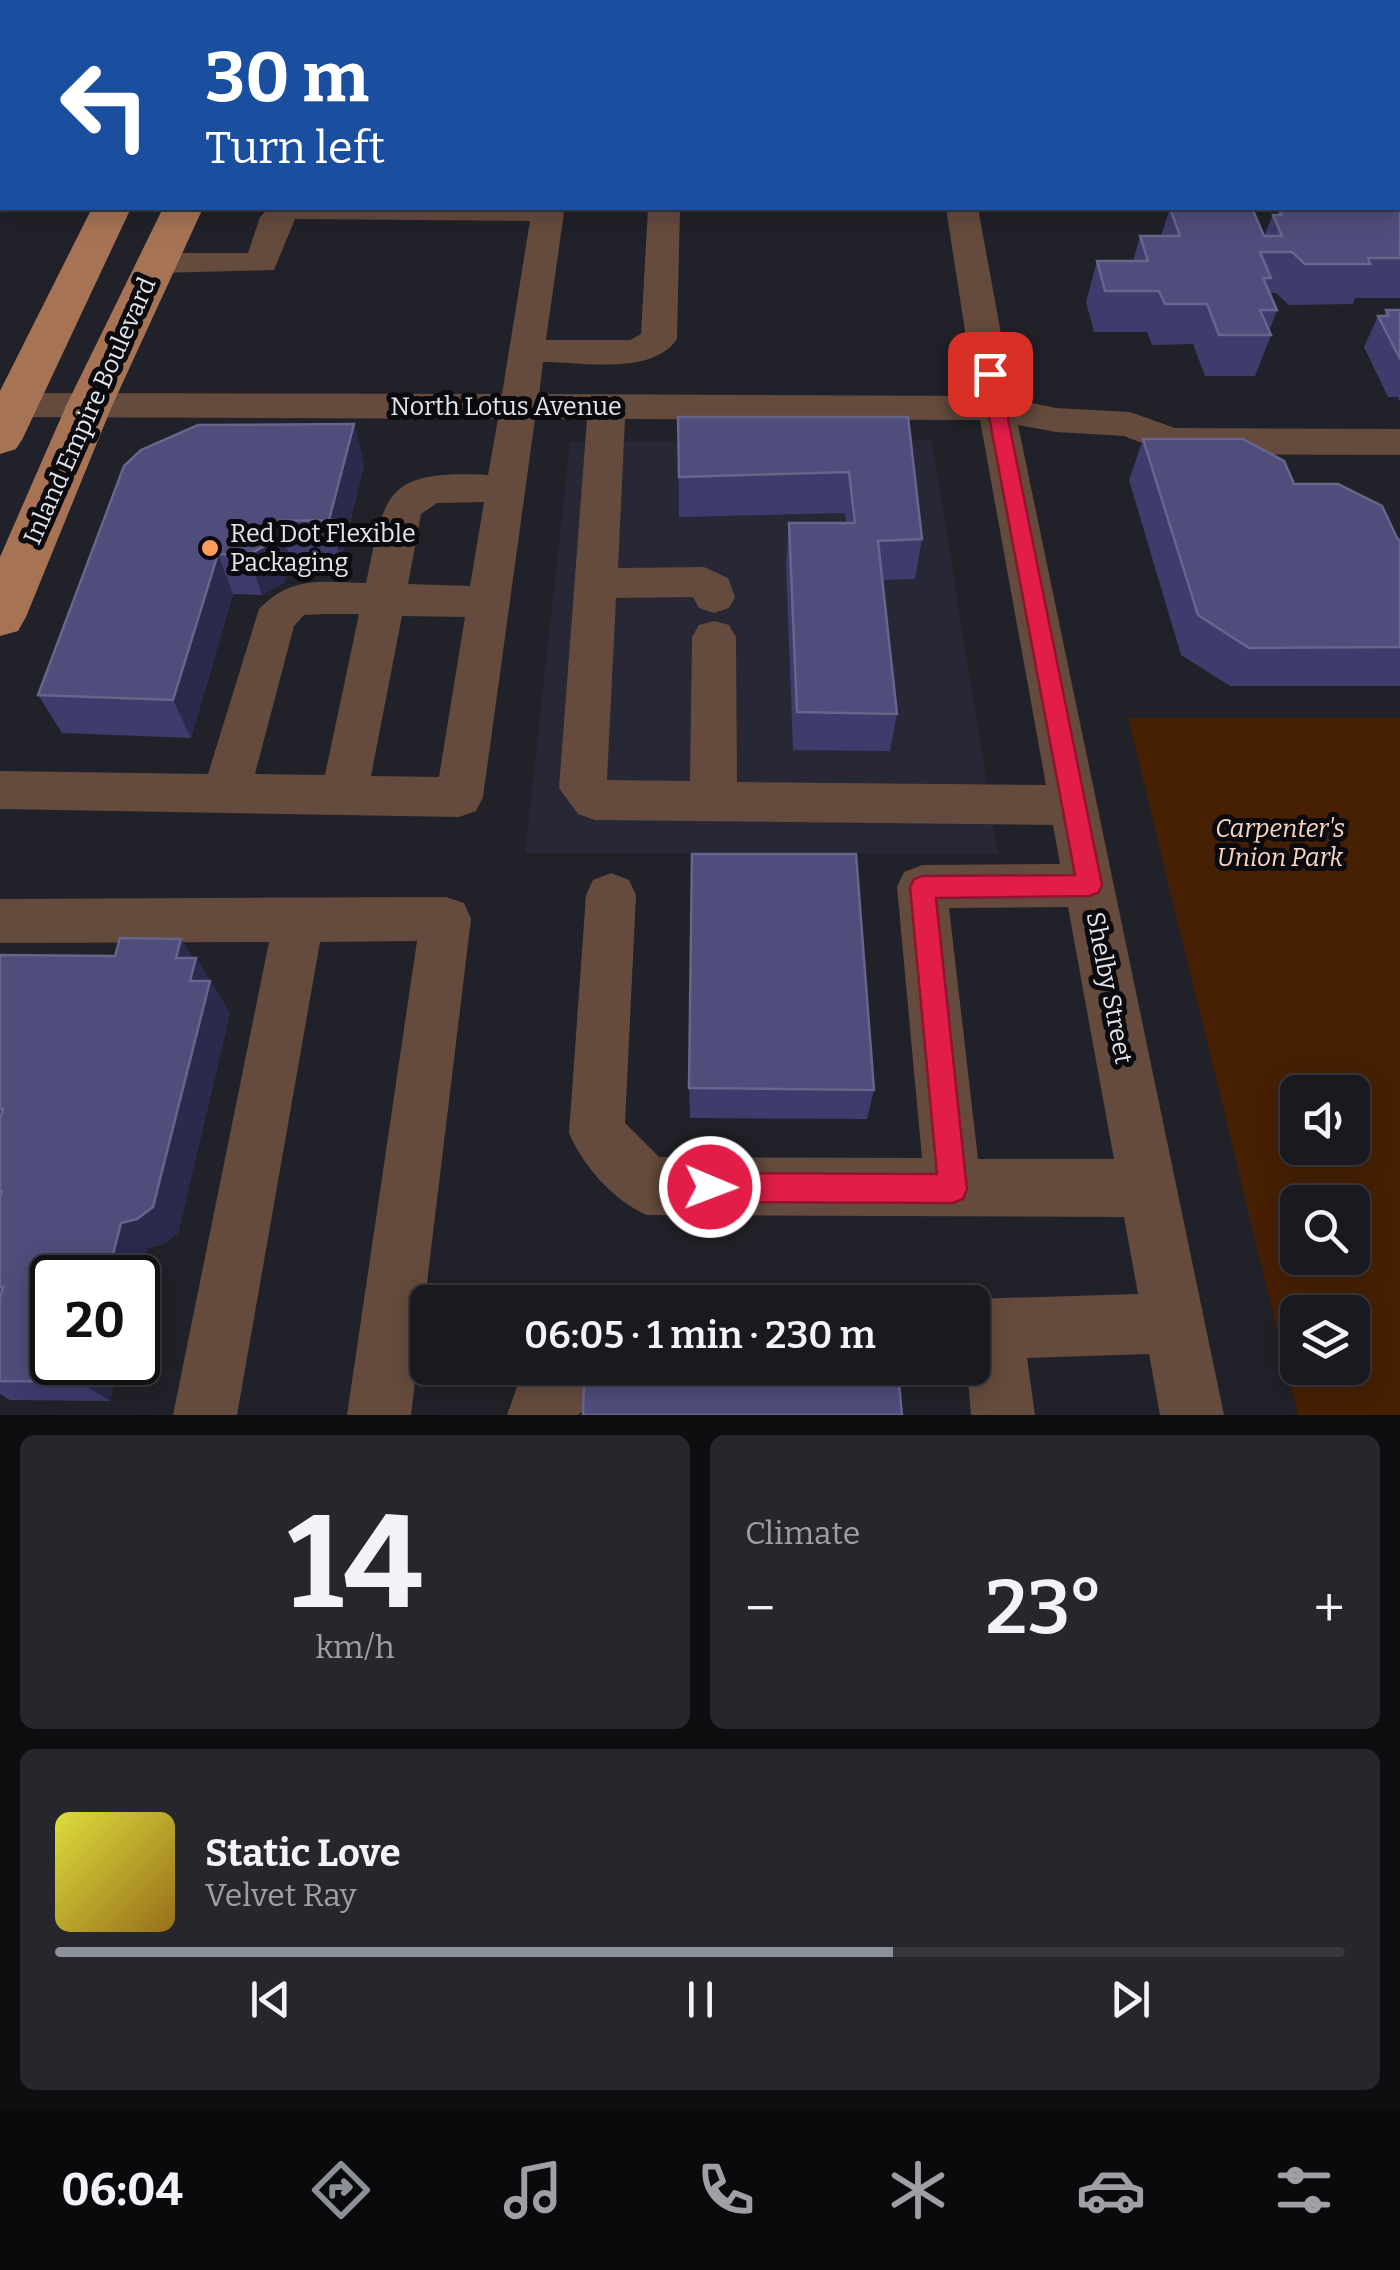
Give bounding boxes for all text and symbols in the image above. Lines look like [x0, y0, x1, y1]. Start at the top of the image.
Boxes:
text: 30 m [205, 36, 369, 120]
icon: left [40, 40, 170, 170]
text: Turn left [205, 121, 385, 175]
street label: Inland Empire Boulevard [17, 273, 163, 549]
pin [948, 332, 1033, 417]
icon: arrive [963, 347, 1018, 402]
street label: North Lotus Avenue [390, 392, 622, 422]
place label: Red Dot Flexible Packaging [230, 519, 416, 578]
marker: Red Dot Flexible Packaging [199, 537, 221, 559]
park label: Carpenter's Union Park [1215, 814, 1345, 873]
street label: Shelby Street [1080, 909, 1138, 1067]
map controls [1280, 1075, 1370, 1385]
button: sound [1280, 1075, 1370, 1165]
position arrow [658, 1135, 762, 1239]
button: search [1280, 1185, 1370, 1275]
speed limit sign: 20 [30, 1255, 160, 1385]
button: layers [1280, 1295, 1370, 1385]
text: 06:05 · 1 min · 230 m [524, 1312, 876, 1358]
text: 14 [287, 1485, 423, 1641]
text: Climate [745, 1514, 860, 1552]
text: 23° [985, 1563, 1103, 1653]
text: − [745, 1576, 775, 1642]
text: + [1314, 1576, 1345, 1642]
text: km/h [315, 1628, 395, 1666]
text: Static Love [205, 1830, 401, 1876]
text: Velvet Ray [205, 1876, 357, 1914]
icon: previous [243, 1972, 298, 2027]
icon: pause [673, 1972, 728, 2027]
icon: next [1103, 1972, 1158, 2027]
icon: directions [306, 2155, 376, 2225]
icon: music [498, 2155, 568, 2225]
icon: phone [691, 2155, 761, 2225]
icon: climate [883, 2155, 953, 2225]
icon: car [1076, 2155, 1146, 2225]
icon: filters [1269, 2155, 1339, 2225]
text: 06:04 [61, 2163, 183, 2217]

